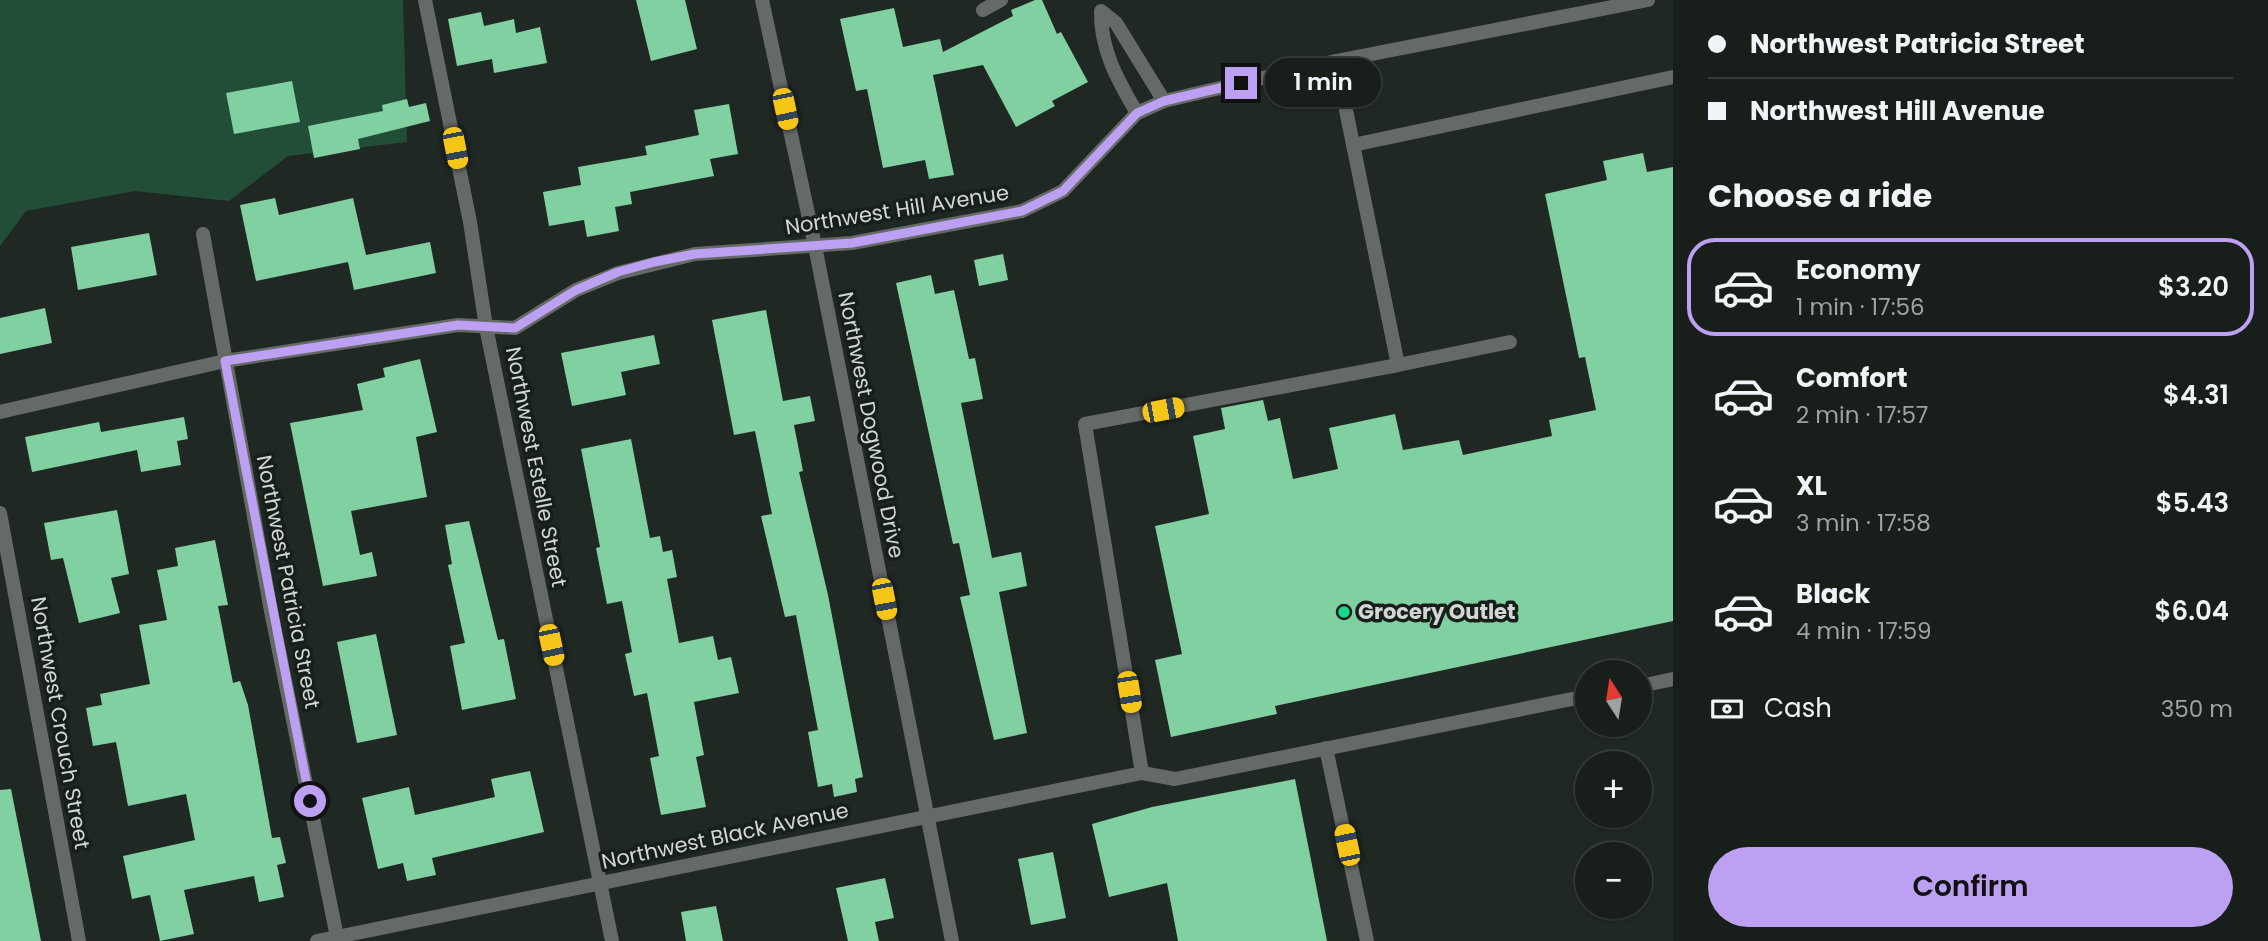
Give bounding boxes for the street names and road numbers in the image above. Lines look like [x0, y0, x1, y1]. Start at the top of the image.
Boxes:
street label: Northwest Hill Avenue [783, 178, 1011, 242]
street label: Northwest Dogwood Drive [831, 289, 912, 560]
street label: Northwest Estelle Street [499, 344, 574, 590]
street label: Northwest Patricia Street [250, 453, 327, 711]
street label: Northwest Crouch Street [24, 594, 97, 851]
street label: Northwest Black Avenue [599, 795, 851, 876]

